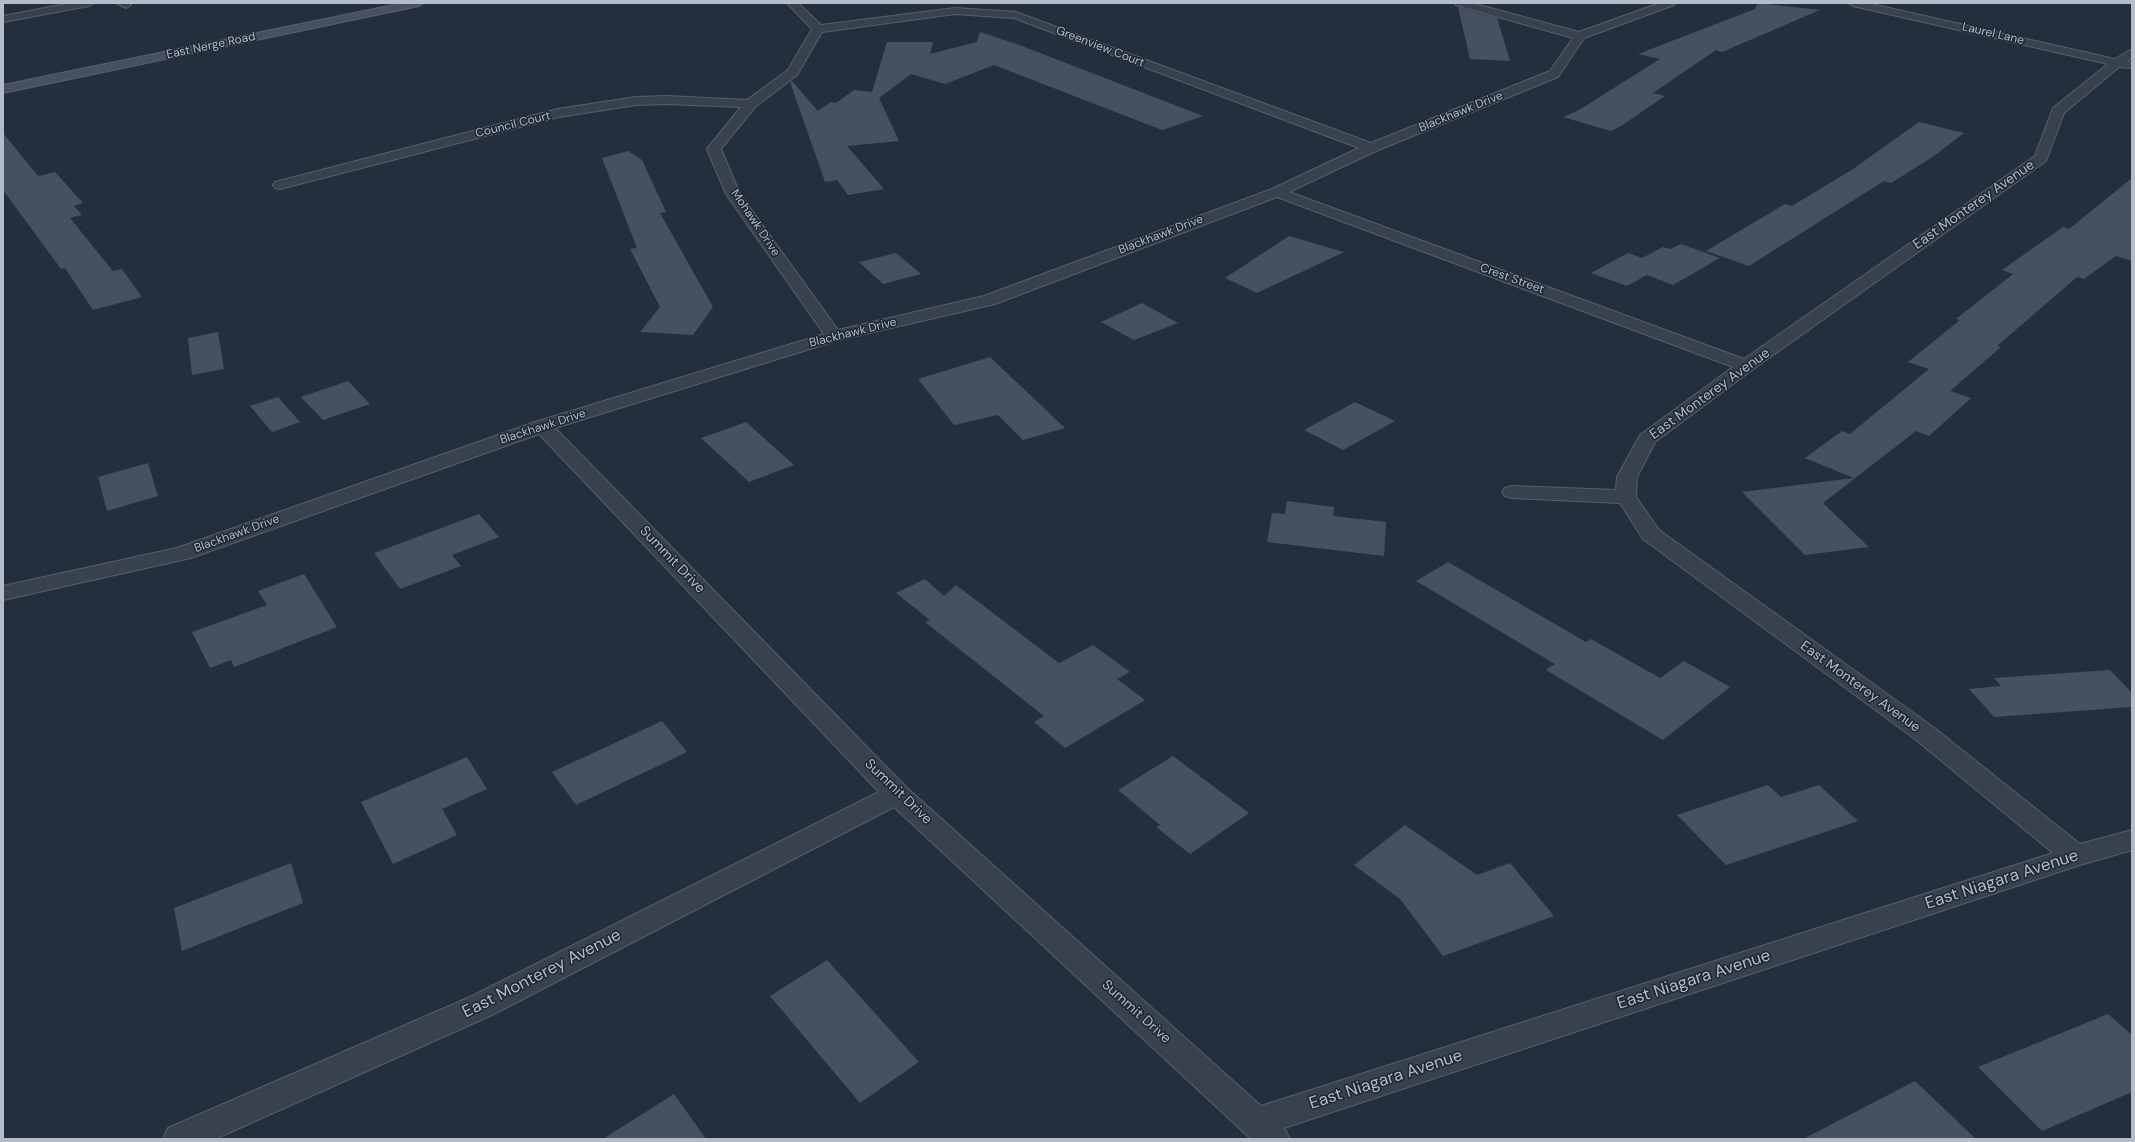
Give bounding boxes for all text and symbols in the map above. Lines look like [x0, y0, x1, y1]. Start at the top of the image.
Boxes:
street label: Laurel Lane [1961, 20, 2025, 48]
street label: Greenview Court [1054, 24, 1146, 70]
street label: East Nerge Road [165, 30, 257, 62]
street label: Blackhawk Drive [1417, 89, 1505, 135]
street label: Council Court [474, 109, 552, 141]
street label: East Monterey Avenue [1910, 157, 2038, 253]
street label: Mohawk Drive [727, 187, 783, 259]
street label: Blackhawk Drive [1117, 212, 1205, 258]
street label: Crest Street [1478, 261, 1546, 297]
street label: Blackhawk Drive [808, 315, 898, 351]
street label: East Monterey Avenue [1647, 345, 1773, 443]
street label: Blackhawk Drive [498, 406, 588, 448]
street label: Blackhawk Drive [192, 512, 282, 556]
street label: Summit Drive [636, 523, 708, 597]
street label: East Monterey Avenue [1797, 638, 1923, 736]
street label: Summit Drive [861, 756, 935, 828]
street label: East Niagara Avenue [1923, 846, 2081, 914]
street label: East Monterey Avenue [459, 925, 625, 1023]
street label: East Niagara Avenue [1615, 946, 1773, 1014]
street label: Summit Drive [1098, 977, 1174, 1047]
street label: East Niagara Avenue [1307, 1046, 1465, 1114]

